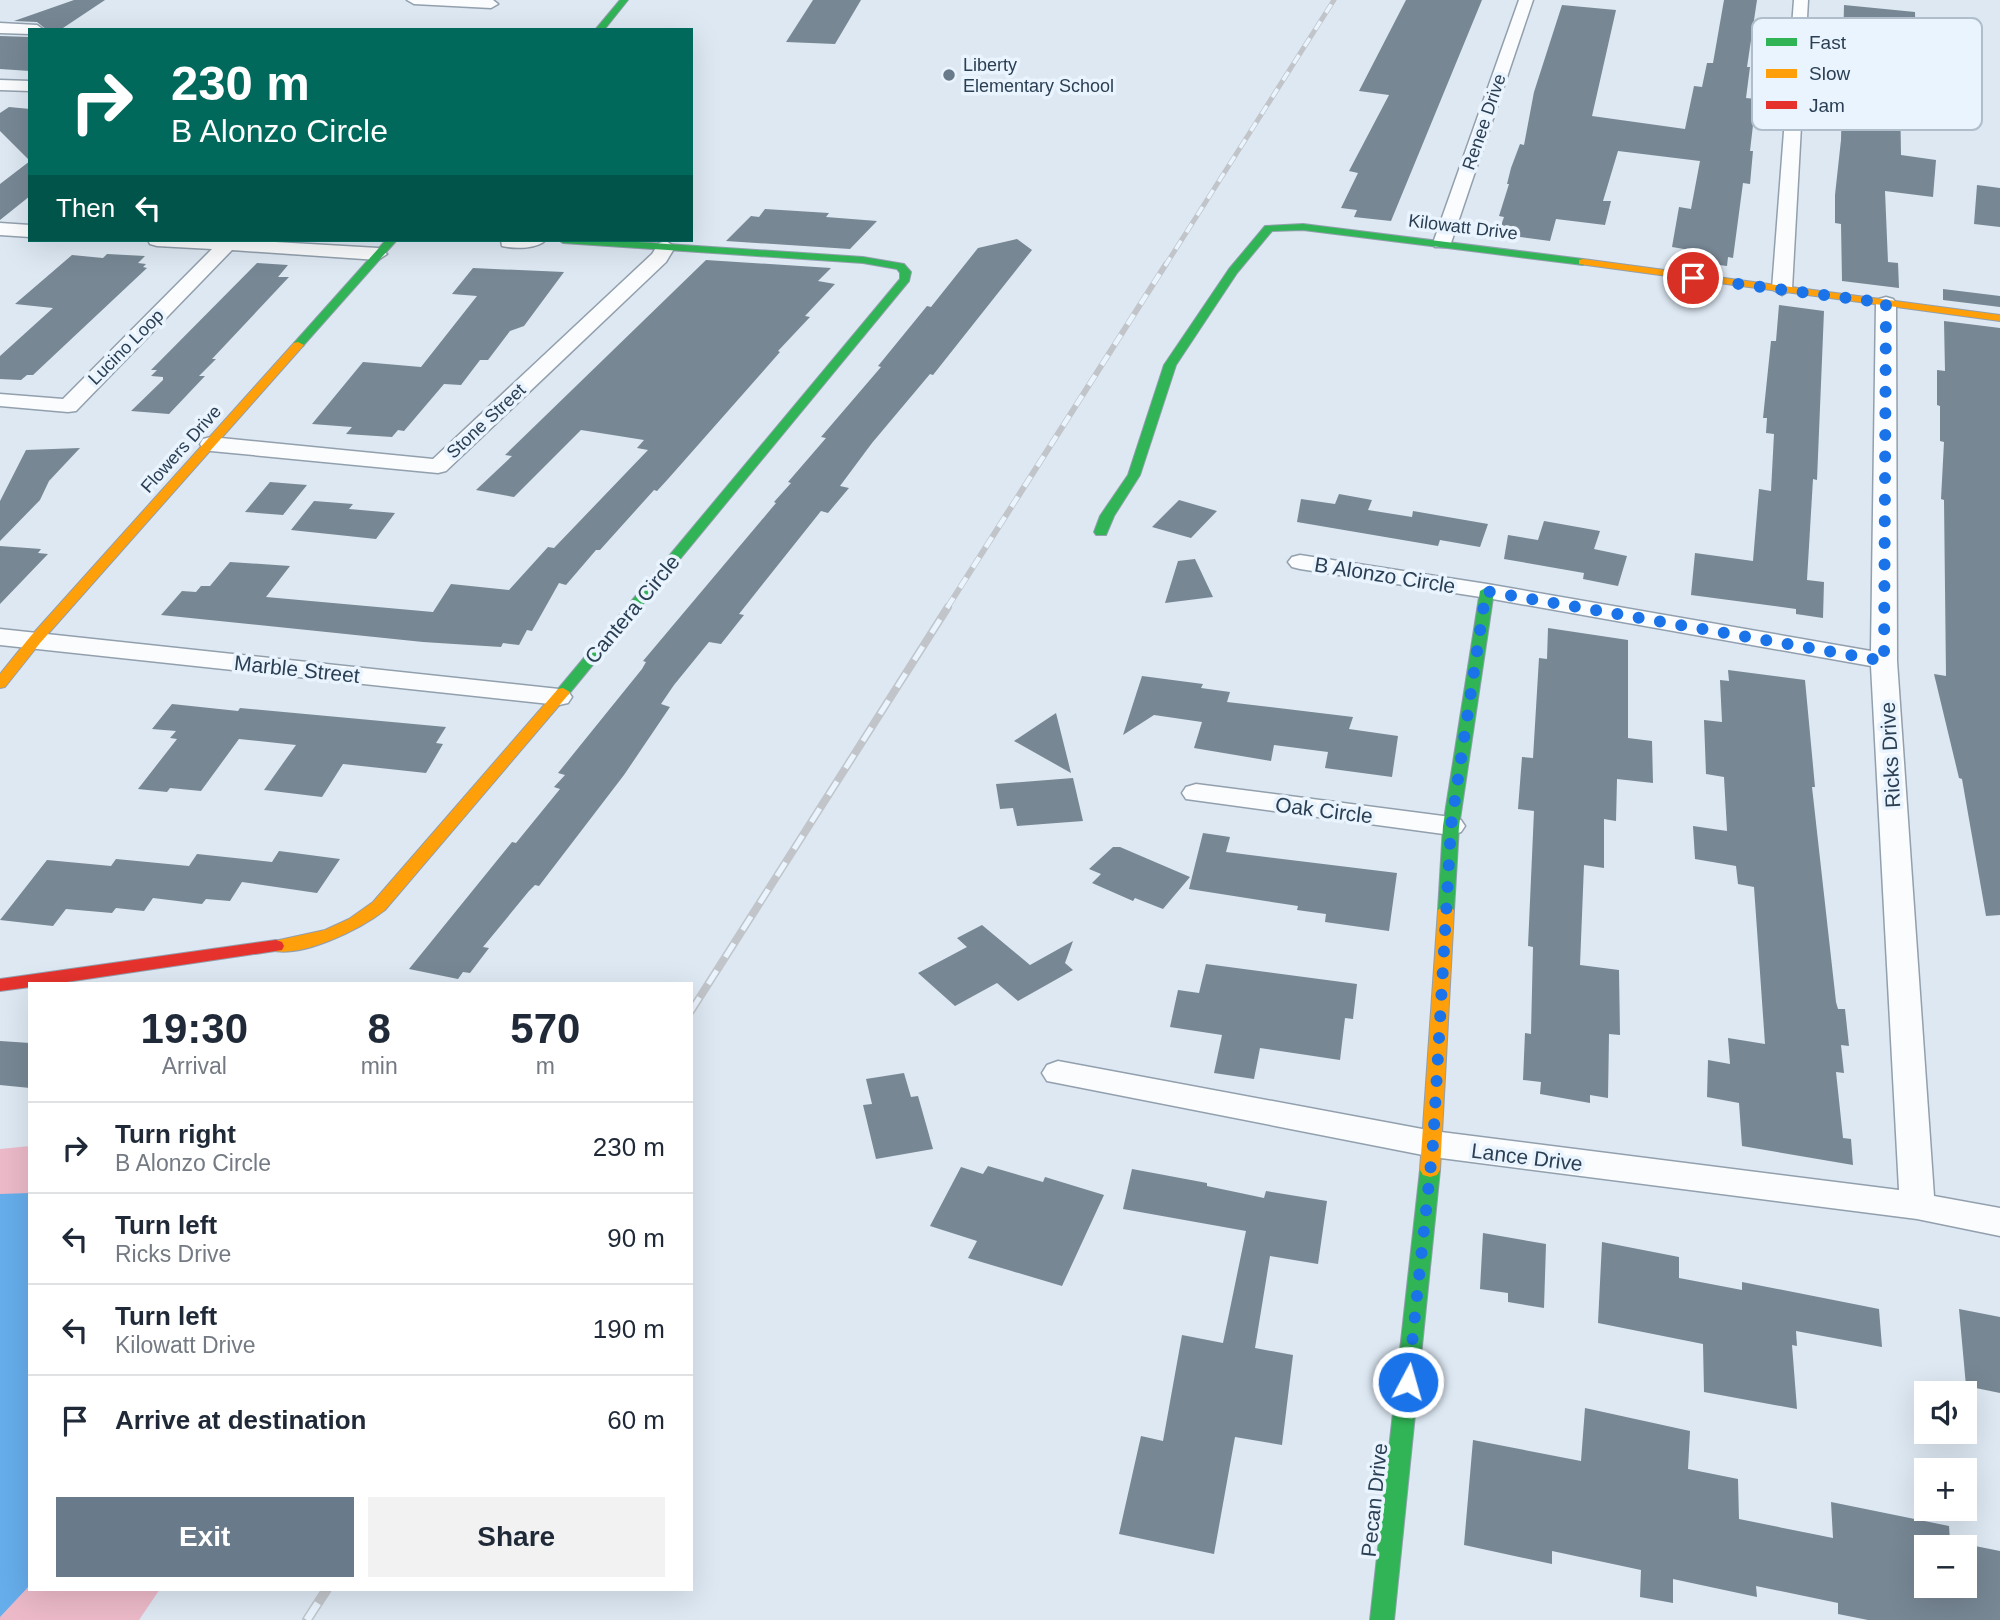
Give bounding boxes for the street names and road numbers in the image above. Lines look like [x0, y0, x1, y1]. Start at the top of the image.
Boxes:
street label: Renee Drive [1458, 71, 1510, 173]
street label: Kilowatt Drive [1407, 210, 1519, 244]
street label: Lucino Loop [84, 305, 168, 389]
street label: Stone Street [443, 380, 529, 462]
street label: Flowers Drive [137, 401, 225, 497]
street label: Cantera Circle [580, 550, 684, 668]
street label: B Alonzo Circle [1313, 553, 1457, 597]
street label: Marble Street [233, 651, 361, 687]
street label: Ricks Drive [1876, 701, 1904, 809]
street label: Oak Circle [1274, 793, 1374, 827]
street label: Lance Drive [1470, 1139, 1584, 1175]
street label: Pecan Drive [1357, 1442, 1391, 1558]

